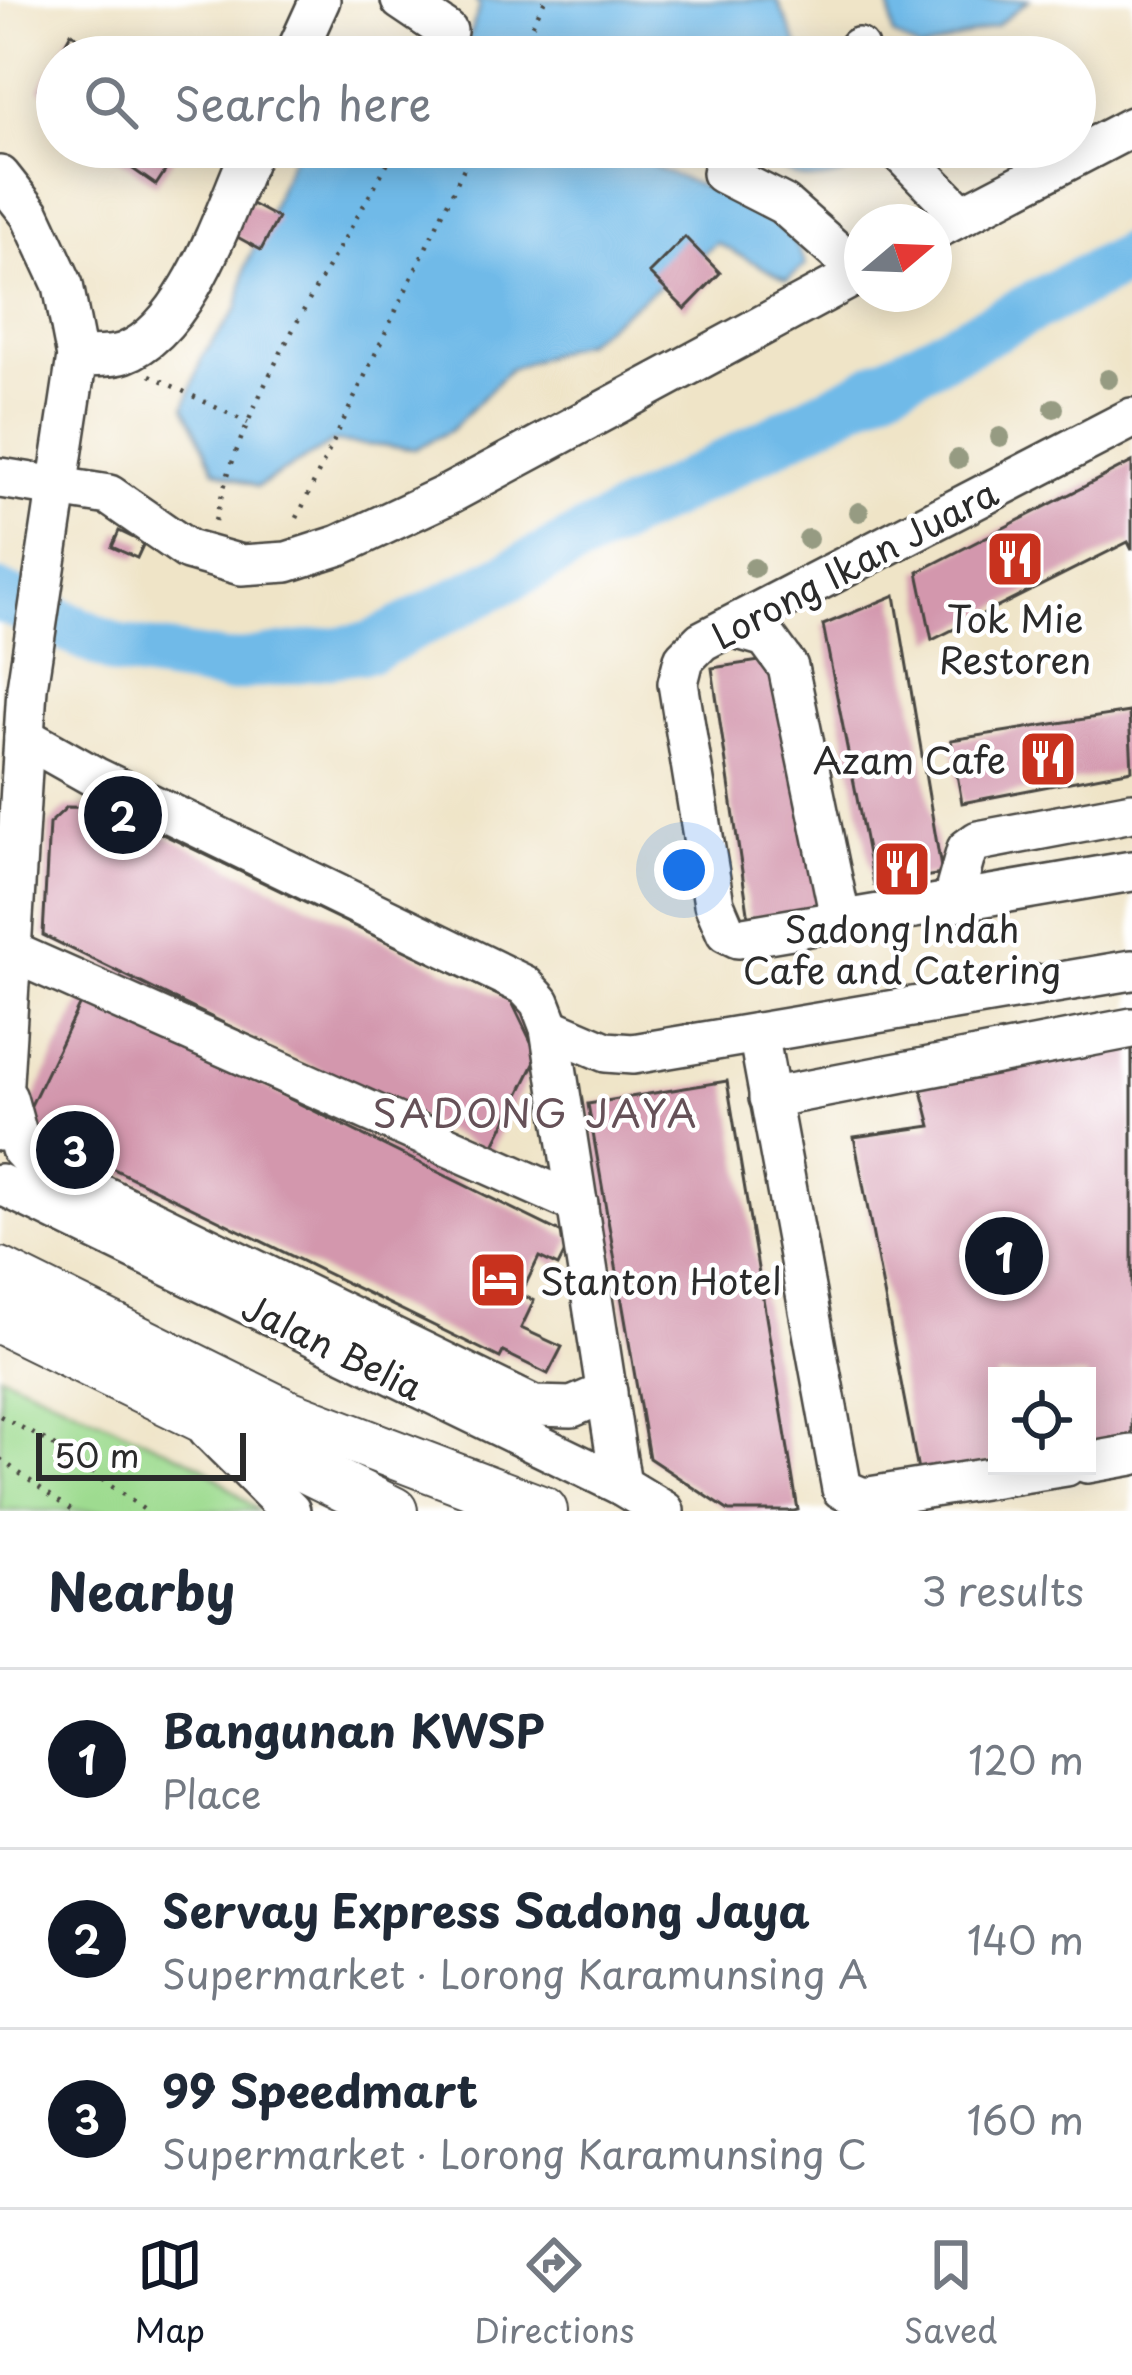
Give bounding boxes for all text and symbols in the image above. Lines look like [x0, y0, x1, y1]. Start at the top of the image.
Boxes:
search box [36, 36, 1096, 168]
text: Search here [174, 68, 431, 136]
icon: search [78, 69, 144, 135]
north arrow [844, 204, 952, 312]
street label: Lorong Ikan Juara [701, 465, 1007, 661]
restaurant icon: Tok Mie Restoren [984, 528, 1046, 590]
place label: Tok Mie Restoren [939, 591, 1091, 686]
restaurant icon: Azam Cafe [1017, 728, 1079, 790]
place label: Azam Cafe [813, 732, 1006, 786]
pin: 2 [84, 770, 162, 860]
restaurant icon: Sadong Indah Cafe and Catering [871, 838, 933, 900]
your location [654, 840, 714, 900]
place label: Sadong Indah Cafe and Catering [743, 901, 1061, 996]
district label: SADONG JAYA [372, 1082, 700, 1141]
pin: 3 [36, 1105, 114, 1195]
pin: 1 [965, 1211, 1043, 1301]
hotel icon: Stanton Hotel [467, 1249, 529, 1311]
place label: Stanton Hotel [540, 1253, 781, 1307]
street label: Jalan Belia [233, 1279, 433, 1413]
map controls [988, 1367, 1096, 1475]
button: locate [988, 1367, 1096, 1475]
scale bar [36, 1427, 246, 1480]
text: 50 m [54, 1429, 140, 1479]
text: Nearby [48, 1551, 235, 1628]
text: 3 results [921, 1560, 1084, 1619]
text: Bangunan KWSP [162, 1695, 545, 1763]
text: 1 [78, 1729, 96, 1788]
text: 120 m [968, 1729, 1084, 1788]
text: Place [162, 1763, 262, 1822]
text: Servay Express Sadong Jaya [162, 1875, 810, 1943]
text: 2 [73, 1909, 101, 1968]
text: 140 m [967, 1909, 1084, 1968]
text: Supermarket · Lorong Karamunsing A [162, 1943, 868, 2002]
text: 99 Speedmart [162, 2055, 478, 2123]
text: 3 [74, 2089, 100, 2148]
text: 160 m [967, 2089, 1084, 2148]
text: Supermarket · Lorong Karamunsing C [162, 2123, 867, 2182]
tab: Map [135, 2232, 205, 2354]
tab: Directions [474, 2232, 635, 2354]
tab: Saved [904, 2232, 997, 2354]

